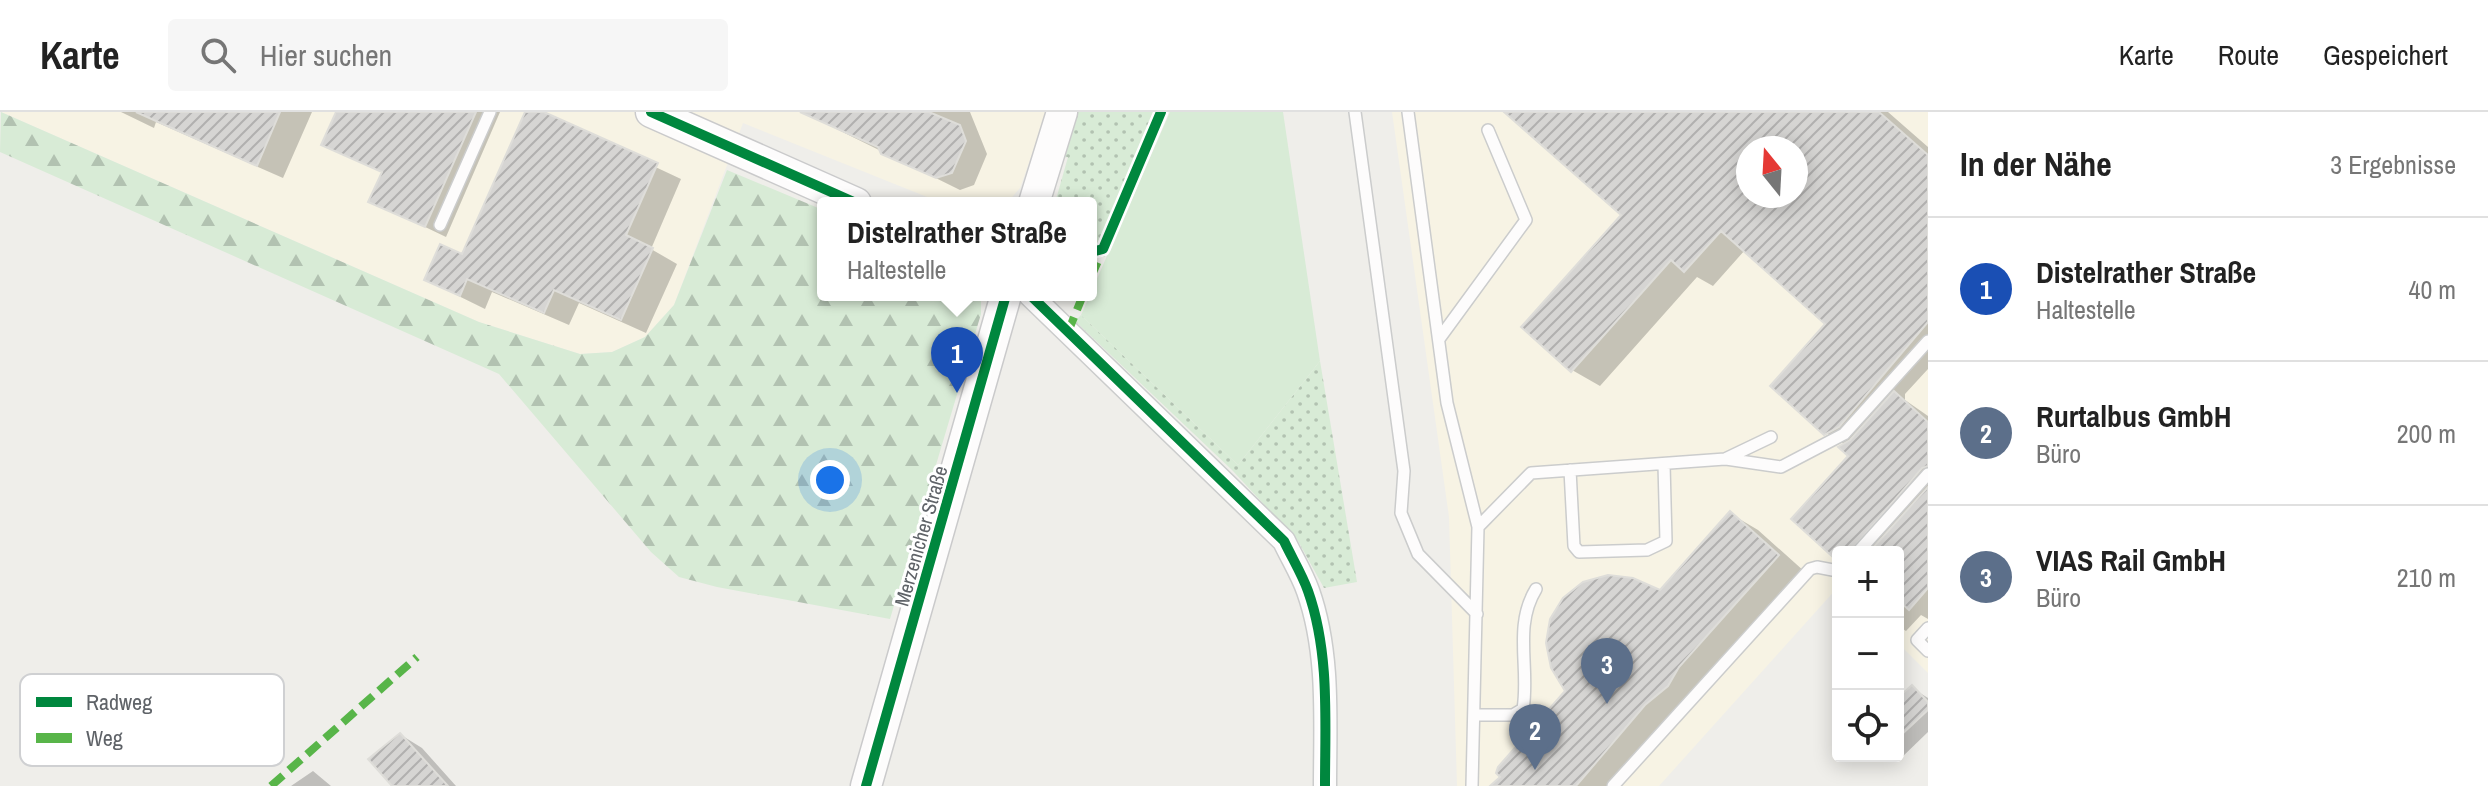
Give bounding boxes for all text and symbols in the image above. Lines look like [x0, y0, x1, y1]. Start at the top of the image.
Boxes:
search box [168, 19, 728, 91]
text: Karte [40, 30, 120, 81]
icon: search [196, 33, 240, 77]
text: Hier suchen [260, 35, 392, 75]
text: Karte [2119, 36, 2174, 74]
text: Route [2218, 36, 2279, 74]
text: Gespeichert [2323, 36, 2448, 74]
north arrow [1736, 136, 1808, 208]
text: In der Nähe [1960, 141, 2112, 187]
text: 3 Ergebnisse [2330, 147, 2456, 182]
popup [817, 197, 1097, 301]
text: Distelrather Straße [847, 212, 1067, 252]
text: Haltestelle [847, 252, 946, 287]
text: Distelrather Straße [2036, 252, 2256, 292]
text: 1 [1980, 272, 1992, 307]
text: 40 m [2409, 272, 2456, 307]
text: Haltestelle [2036, 292, 2136, 327]
pin: 1 [931, 327, 983, 393]
text: Rurtalbus GmbH [2036, 396, 2231, 436]
text: 2 [1980, 416, 1992, 451]
text: 200 m [2397, 416, 2456, 451]
text: Büro [2036, 436, 2081, 471]
your location [810, 460, 850, 500]
street label: Merzenicher Straße [888, 462, 953, 609]
text: VIAS Rail GmbH [2036, 540, 2226, 580]
map controls [1832, 546, 1904, 762]
button: + [1832, 546, 1904, 618]
text: 3 [1980, 560, 1992, 595]
text: 210 m [2397, 560, 2456, 595]
text: Büro [2036, 580, 2081, 615]
button: − [1832, 618, 1904, 690]
pin: 3 [1581, 638, 1633, 704]
legend [20, 674, 284, 766]
text: Radweg [86, 687, 152, 717]
button: locate [1832, 690, 1904, 762]
pin: 2 [1509, 704, 1561, 770]
text: Weg [86, 723, 123, 753]

